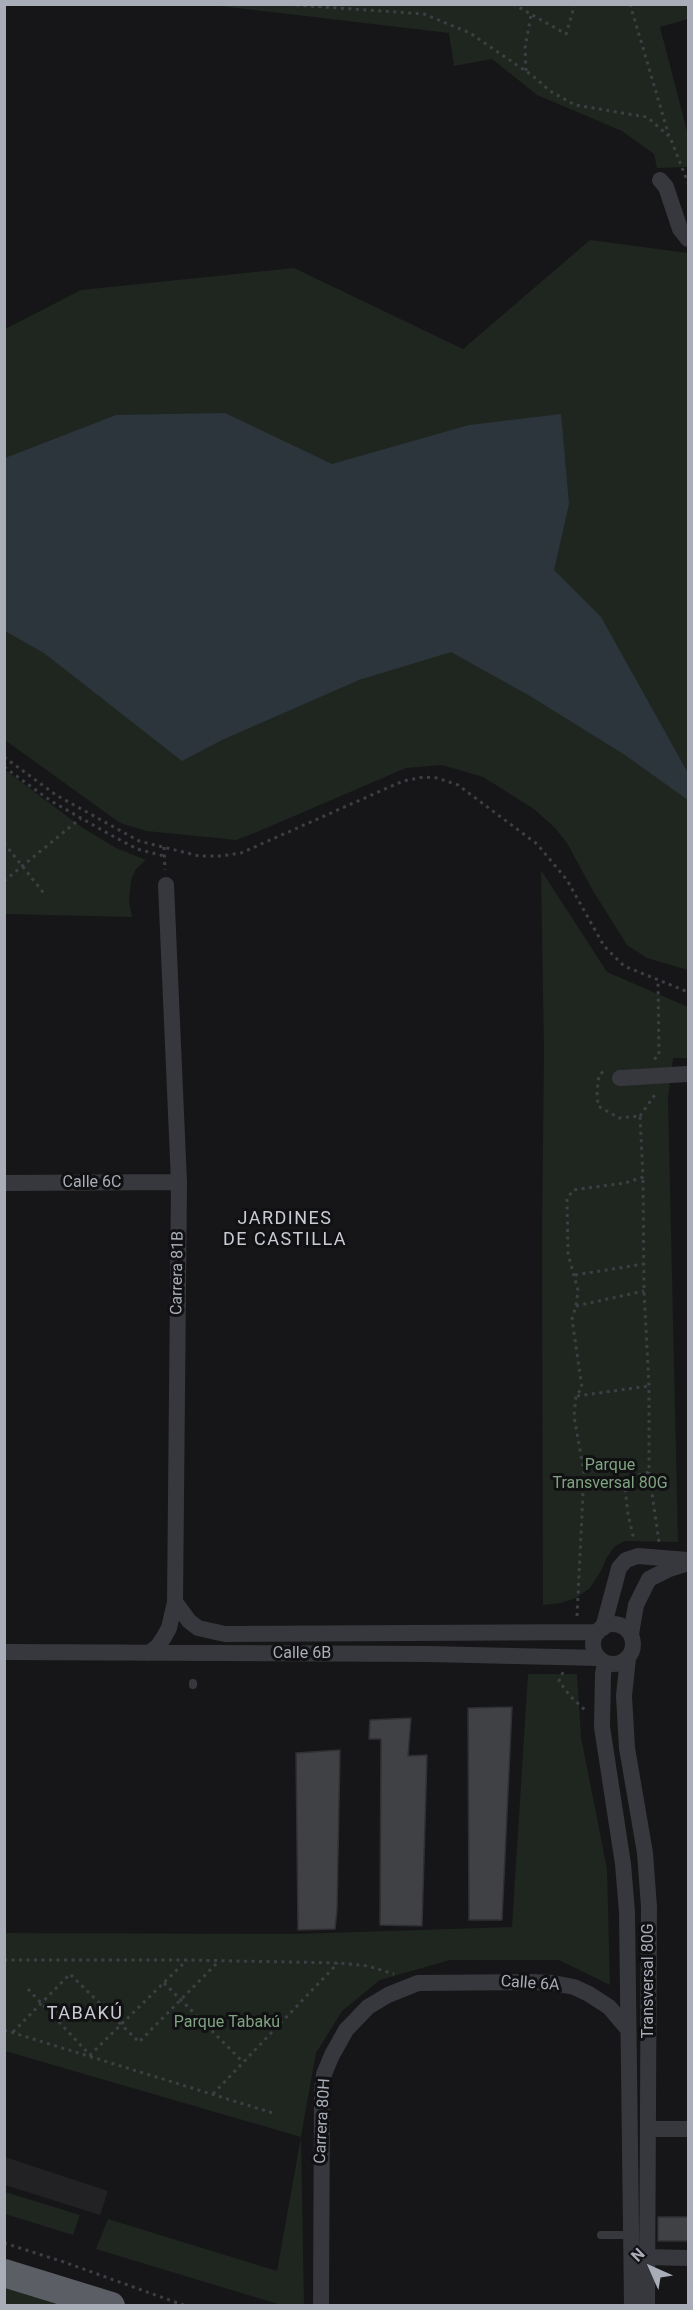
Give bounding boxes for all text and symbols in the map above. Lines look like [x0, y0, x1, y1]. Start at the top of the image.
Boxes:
street label: Calle 6C [63, 1173, 121, 1193]
district label: JARDINES DE CASTILLA [223, 1208, 347, 1250]
street label: Carrera 81B [168, 1231, 188, 1315]
park label: Parque Transversal 80G [552, 1456, 668, 1494]
street label: Calle 6B [273, 1644, 331, 1664]
street label: Transversal 80G [639, 1923, 659, 2039]
street label: Calle 6A [500, 1972, 560, 1996]
district label: TABAKÚ [47, 2003, 123, 2025]
park label: Parque Tabakú [174, 2013, 280, 2033]
street label: Carrera 80H [311, 2078, 335, 2164]
north arrow [621, 2238, 681, 2298]
text: N [627, 2244, 649, 2266]

